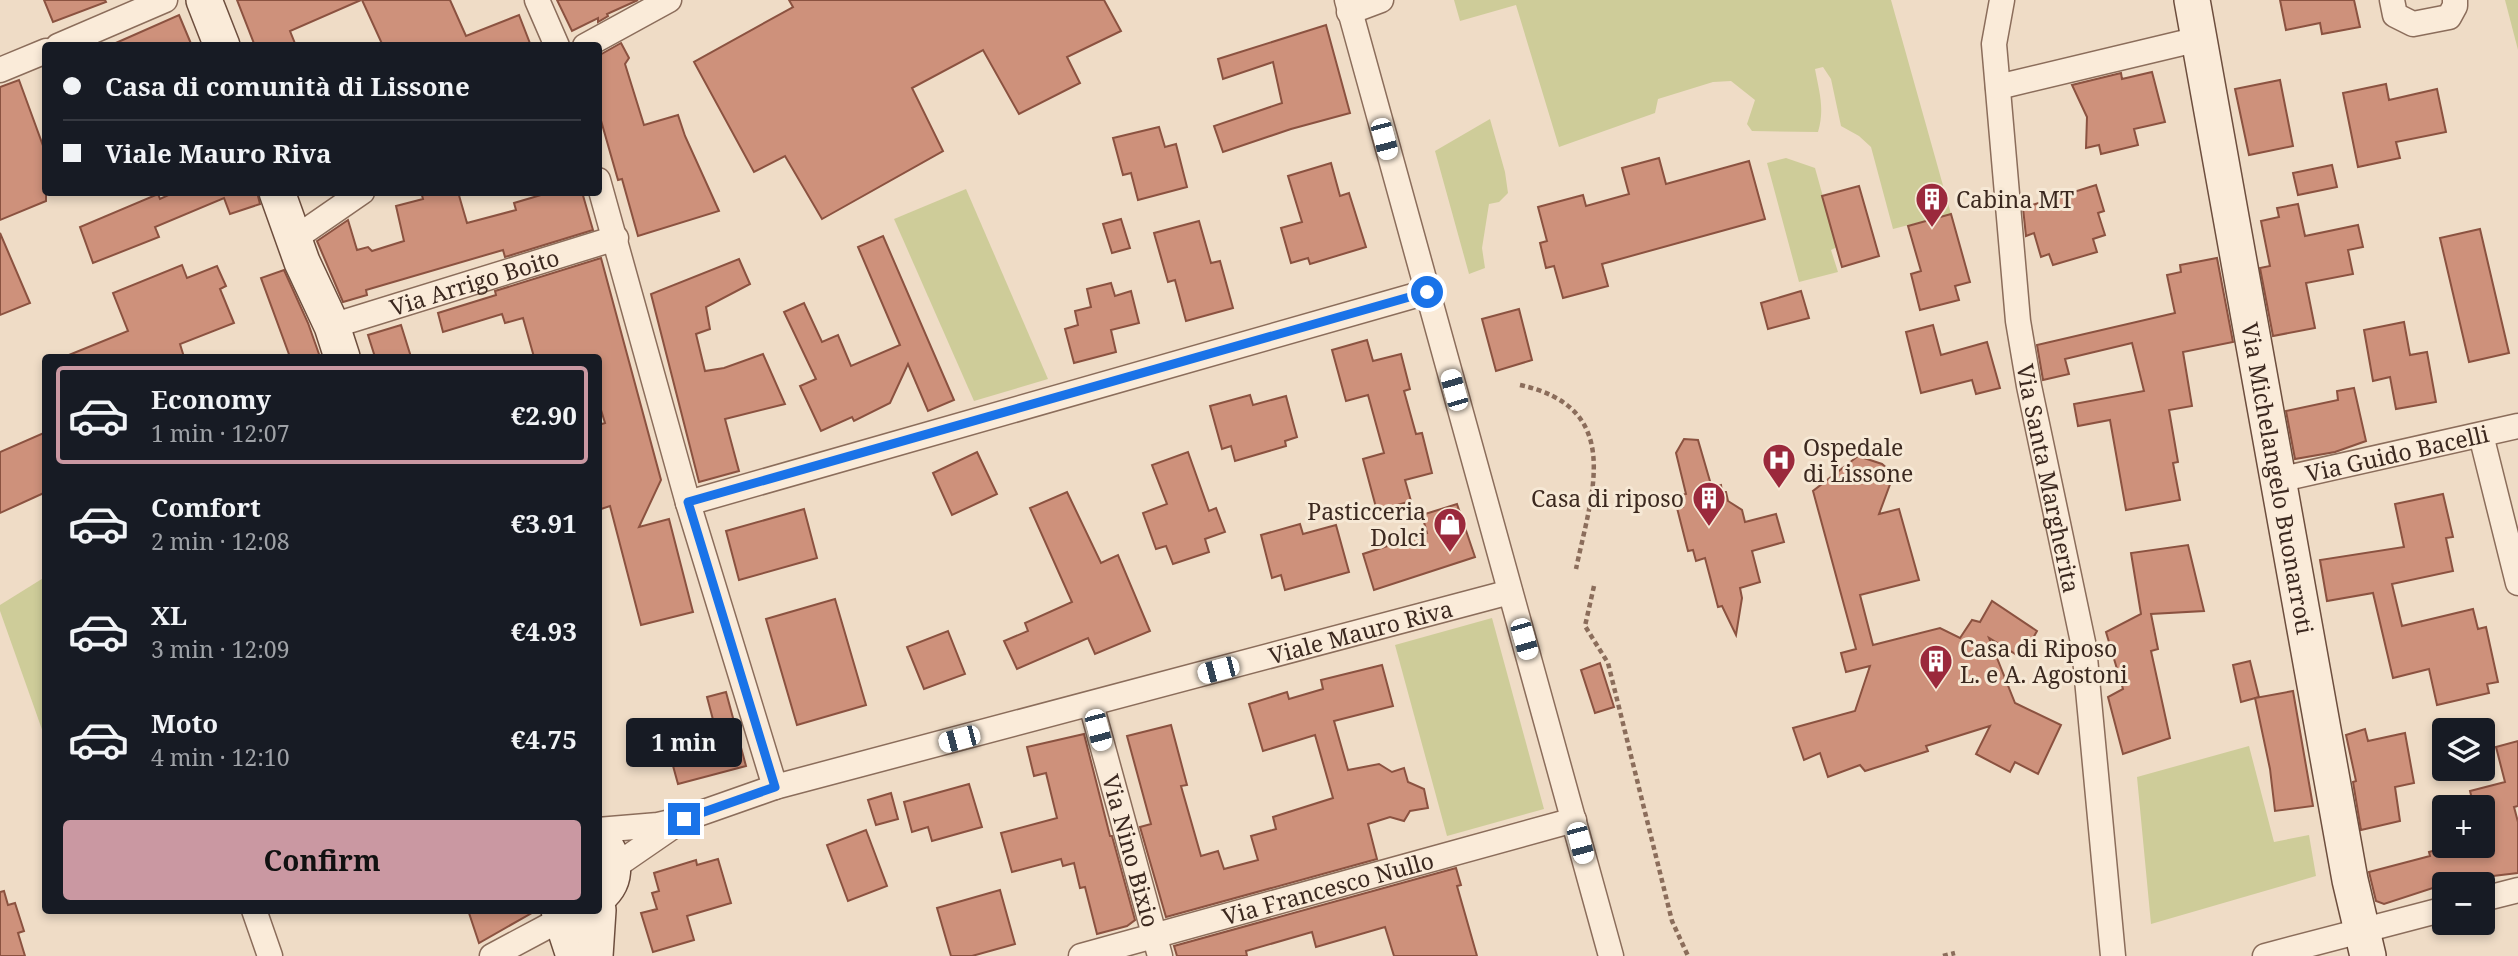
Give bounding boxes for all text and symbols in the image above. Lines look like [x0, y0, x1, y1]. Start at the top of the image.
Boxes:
text: Casa di comunità di Lissone [105, 68, 470, 104]
car [1369, 116, 1400, 162]
text: Viale Mauro Riva [105, 135, 332, 171]
building icon: Cabina MT [1913, 180, 1951, 229]
place label: Cabina MT [1956, 183, 2074, 215]
street label: Via Arrigo Boito [386, 241, 563, 323]
route start [1411, 276, 1443, 308]
street label: Via Michelangelo Buonarroti [2234, 320, 2322, 637]
street label: Via Santa Margherita [2010, 361, 2088, 596]
car [1439, 367, 1470, 413]
text: Economy [151, 381, 271, 417]
icon: car [67, 384, 130, 447]
text: €2.90 [511, 397, 577, 433]
text: 1 min · 12:07 [151, 417, 289, 449]
street label: Via Guido Bacelli [2302, 417, 2492, 489]
place label: Ospedale di Lissone [1803, 431, 1913, 489]
hospital icon: Ospedale di Lissone [1760, 441, 1798, 490]
building icon: Casa di riposo [1690, 479, 1728, 528]
place label: Casa di riposo [1531, 482, 1684, 514]
text: Comfort [151, 489, 261, 525]
icon: car [67, 492, 130, 555]
place label: Pasticceria Dolci [1307, 495, 1427, 553]
text: €3.91 [511, 505, 577, 541]
shop icon: Pasticceria Dolci [1431, 505, 1469, 554]
text: 2 min · 12:08 [151, 525, 289, 557]
street label: Viale Mauro Riva [1265, 592, 1456, 671]
text: XL [151, 597, 187, 633]
icon: car [67, 600, 130, 663]
text: €4.93 [511, 613, 577, 649]
car [1509, 616, 1540, 662]
place label: Casa di Riposo L. e A. Agostoni [1960, 632, 2128, 690]
text: 3 min · 12:09 [151, 633, 289, 665]
building icon: Casa di Riposo L. e A. Agostoni [1917, 642, 1955, 691]
car [1195, 654, 1242, 686]
text: Moto [151, 705, 218, 741]
car [1083, 707, 1114, 753]
icon: car [67, 708, 130, 771]
callout: 1 min [626, 718, 742, 766]
map controls [2432, 718, 2495, 935]
button: layers [2432, 718, 2495, 781]
text: €4.75 [511, 721, 577, 757]
car [936, 723, 983, 755]
text: 1 min [651, 726, 717, 758]
text: 4 min · 12:10 [151, 741, 289, 773]
street label: Via Nino Bixio [1095, 771, 1167, 931]
button: + [2432, 795, 2495, 858]
route end [668, 803, 700, 835]
button: Confirm [63, 820, 581, 900]
car [1565, 820, 1596, 866]
street label: Via Francesco Nullo [1218, 844, 1437, 932]
button: − [2432, 872, 2495, 935]

